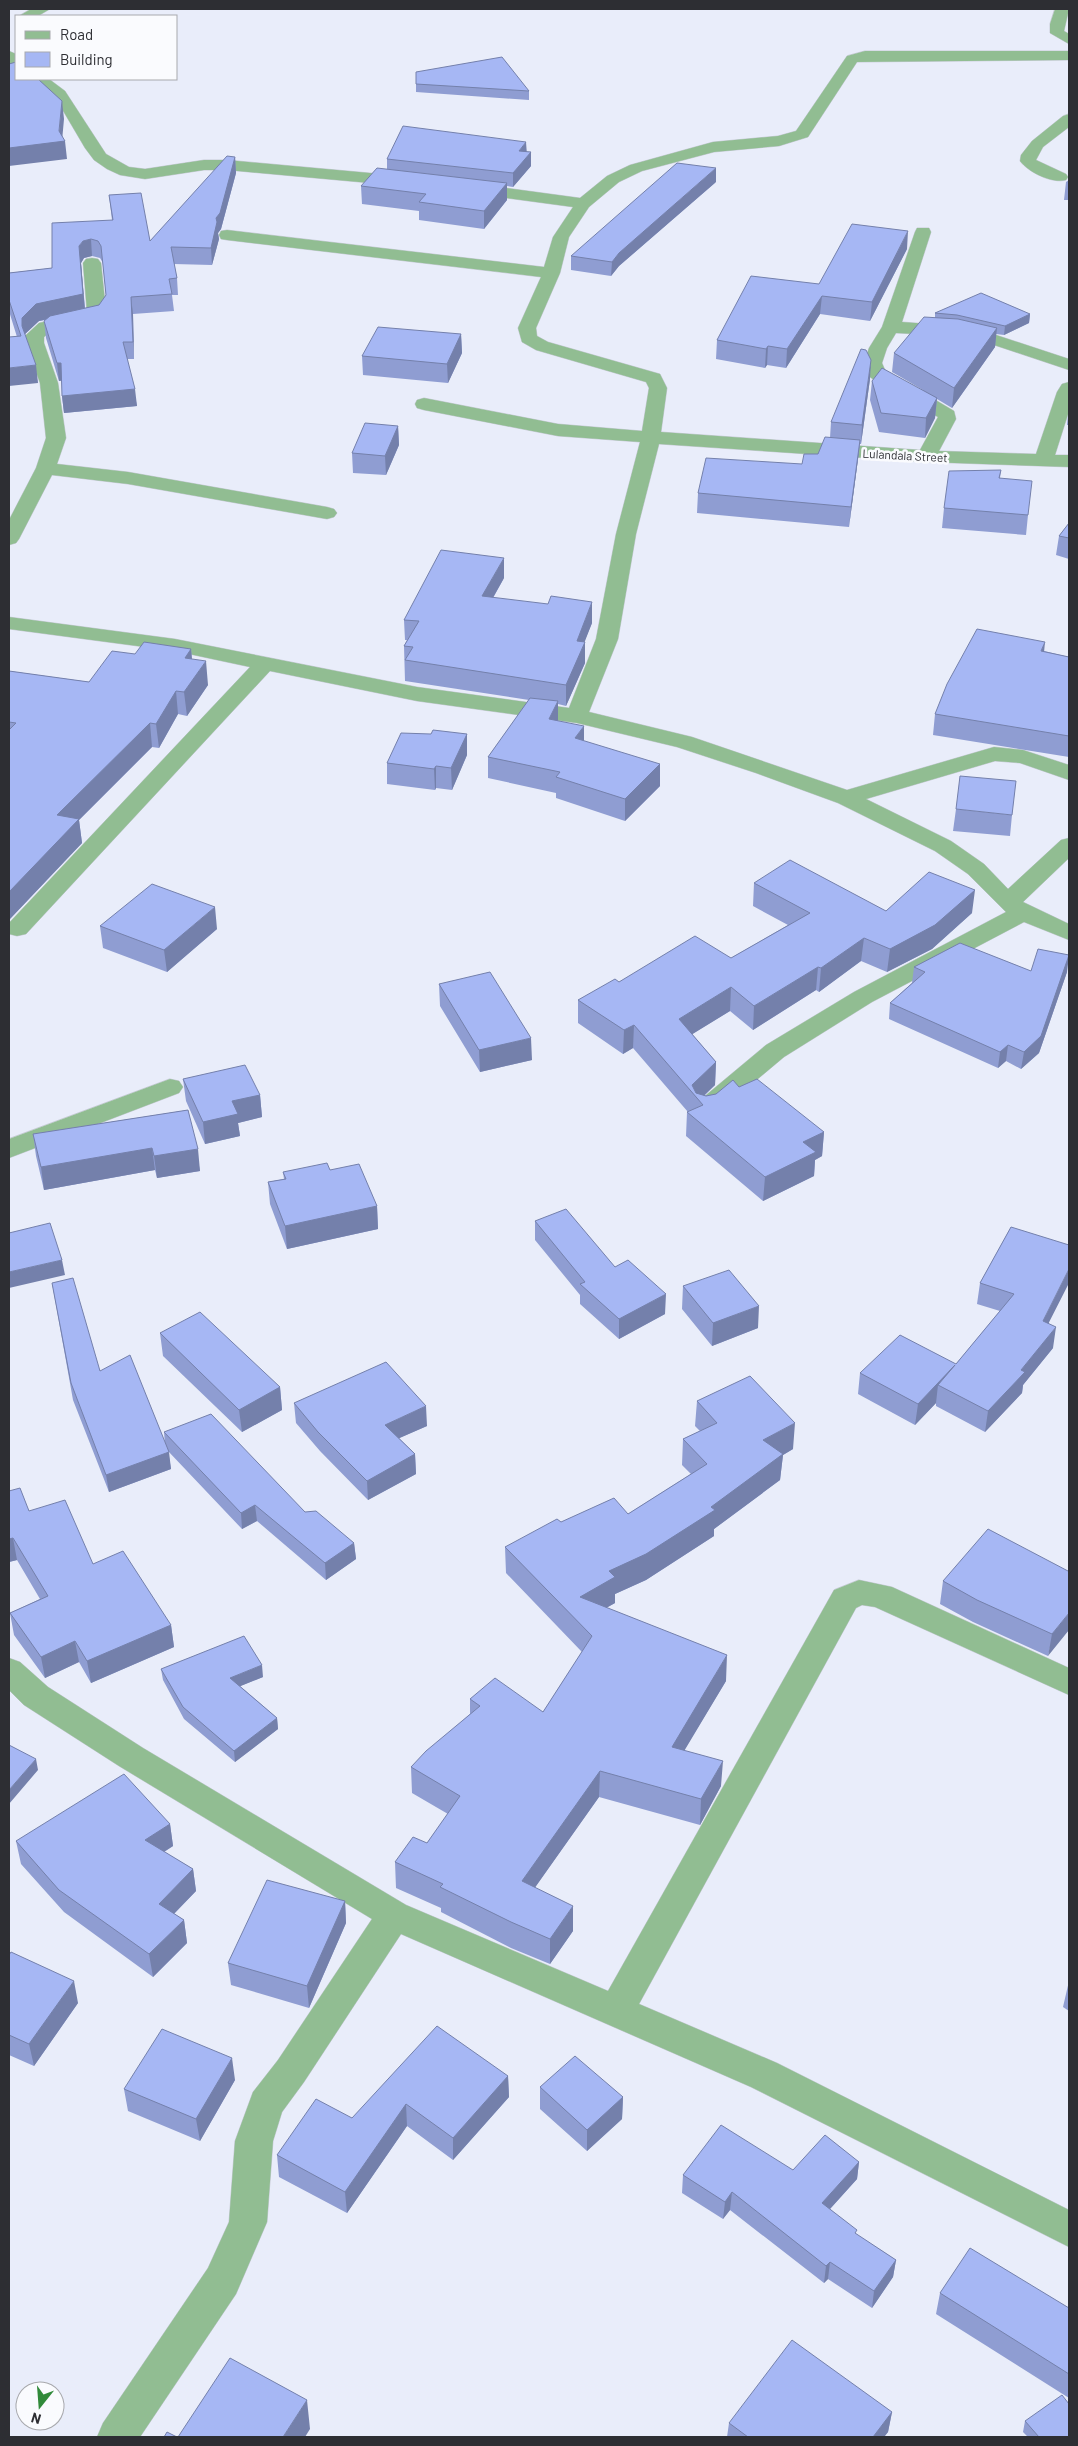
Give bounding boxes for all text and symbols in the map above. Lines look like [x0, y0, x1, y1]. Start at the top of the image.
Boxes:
legend [15, 15, 178, 80]
text: Road [60, 25, 93, 43]
text: Building [60, 50, 113, 68]
street label: Lulandala Street [862, 446, 948, 464]
north arrow [15, 2381, 65, 2431]
text: N [29, 2409, 43, 2428]

